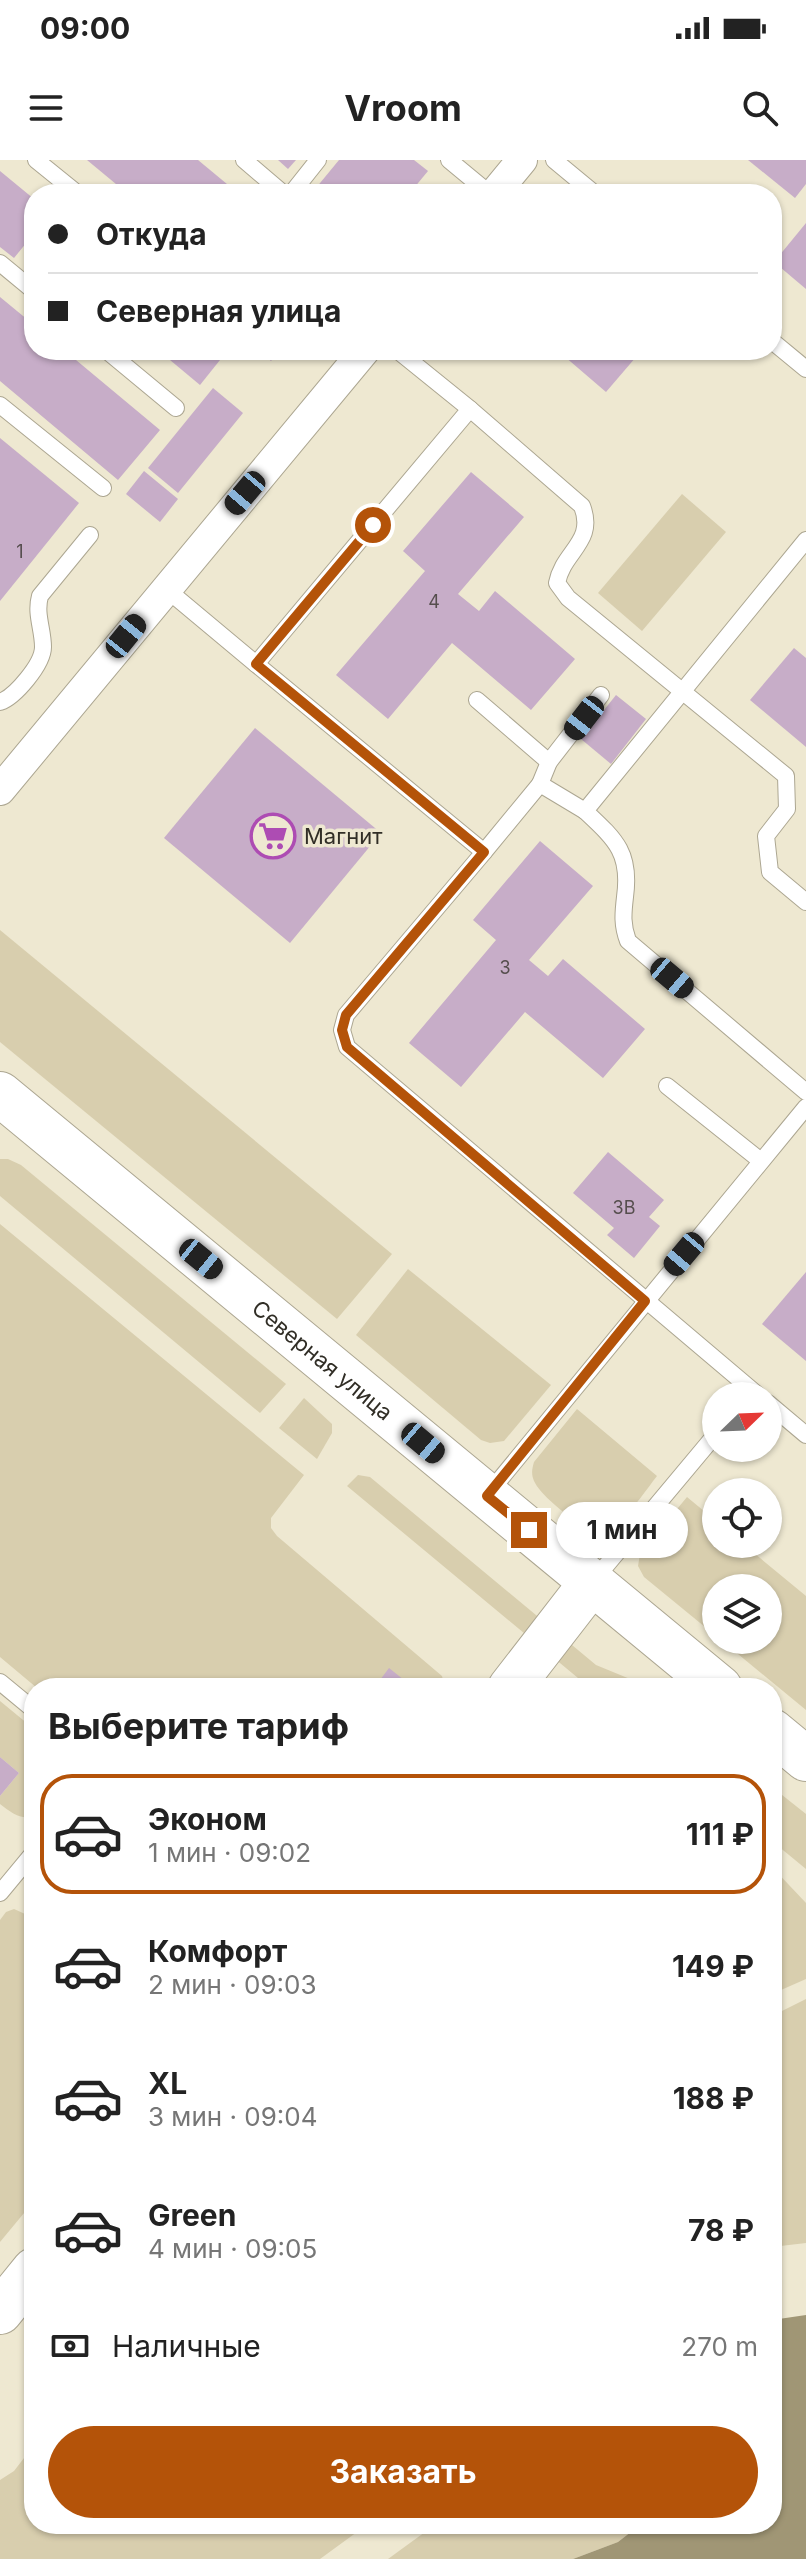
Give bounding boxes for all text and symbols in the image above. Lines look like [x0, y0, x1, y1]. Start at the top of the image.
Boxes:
text: 09:00 [40, 10, 130, 46]
icon: menu [24, 86, 68, 130]
text: Vroom [344, 86, 462, 130]
icon: search [738, 86, 782, 130]
text: Откуда [96, 216, 207, 252]
text: Северная улица [96, 293, 341, 329]
car [220, 467, 270, 519]
route start [355, 507, 391, 543]
house number: 1 [16, 541, 24, 562]
house number: 4 [428, 591, 440, 612]
car [102, 610, 150, 662]
car [560, 692, 608, 744]
supermarket icon: Магнит [249, 812, 297, 860]
place label: Магнит [304, 823, 383, 849]
car [646, 953, 698, 1003]
house number: 3 [499, 957, 511, 978]
house number: 3В [613, 1197, 635, 1218]
car [659, 1228, 709, 1280]
car [175, 1235, 227, 1283]
street label: Северная улица [247, 1295, 398, 1425]
north arrow [702, 1382, 782, 1462]
map controls [702, 1382, 782, 1654]
car [397, 1418, 449, 1468]
button: locate [702, 1478, 782, 1558]
callout: 1 мин [557, 1502, 689, 1558]
route end [511, 1512, 547, 1548]
text: 1 мин [587, 1514, 657, 1545]
button: layers [702, 1574, 782, 1654]
text: Выберите тариф [48, 1704, 349, 1748]
icon: car [52, 1798, 124, 1870]
text: Эконом [148, 1801, 267, 1837]
text: 111 ₽ [686, 1816, 754, 1852]
text: 1 мин · 09:02 [148, 1837, 311, 1868]
icon: car [52, 1930, 124, 2002]
text: Комфорт [148, 1933, 287, 1969]
text: 149 ₽ [672, 1948, 754, 1984]
text: 2 мин · 09:03 [148, 1969, 317, 2000]
icon: car [52, 2062, 124, 2134]
text: XL [148, 2065, 187, 2101]
text: 188 ₽ [673, 2080, 754, 2116]
text: 3 мин · 09:04 [148, 2101, 317, 2132]
icon: car [52, 2194, 124, 2266]
text: Green [148, 2197, 236, 2233]
text: 78 ₽ [688, 2212, 754, 2248]
text: 4 мин · 09:05 [148, 2233, 317, 2264]
icon: cash [48, 2324, 92, 2368]
text: Наличные [112, 2328, 261, 2364]
text: 270 m [681, 2331, 758, 2362]
button: Заказать [48, 2426, 758, 2518]

